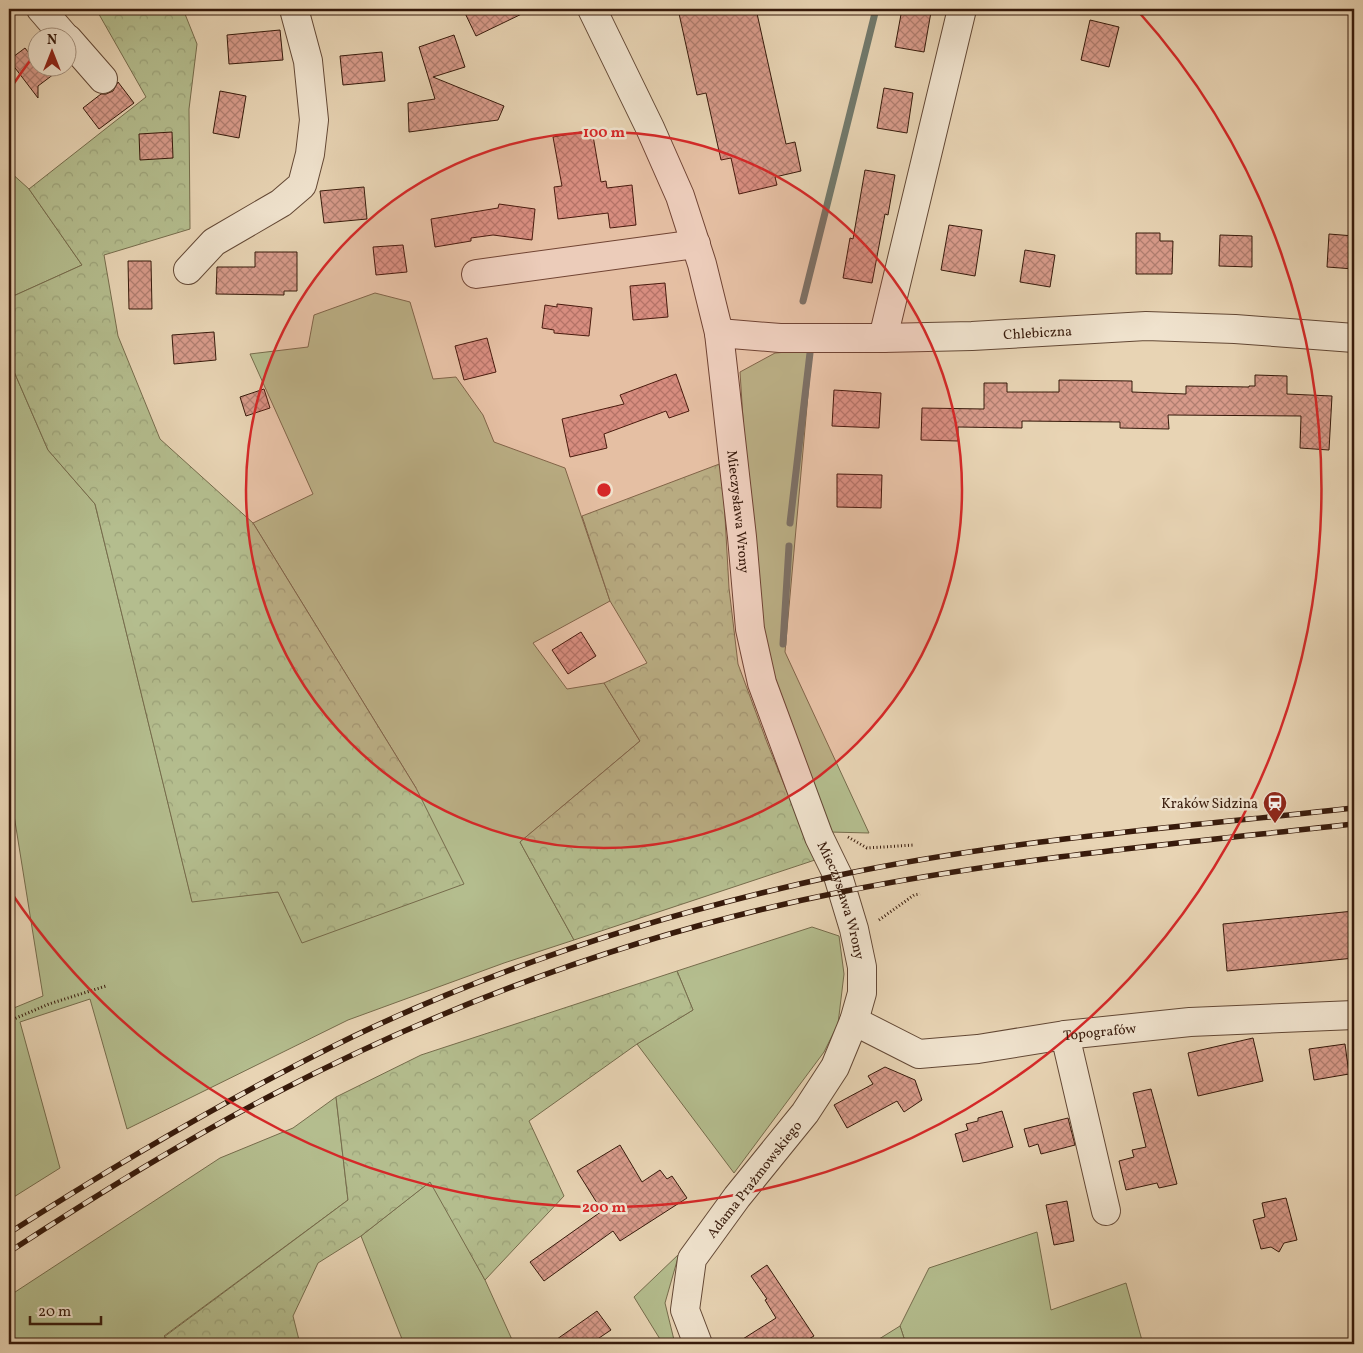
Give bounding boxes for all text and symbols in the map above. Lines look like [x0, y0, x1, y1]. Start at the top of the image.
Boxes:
north arrow [28, 28, 78, 78]
text: N [47, 31, 57, 50]
text: 100 m [583, 123, 626, 144]
street label: Chlebiczna [1003, 322, 1073, 345]
street label: Mieczysława Wrony [721, 449, 753, 575]
centre of rings [595, 481, 613, 499]
station icon: Kraków Sidzina [1262, 790, 1288, 824]
place label: Kraków Sidzina [1161, 795, 1258, 814]
street label: Mieczysława Wrony [812, 839, 868, 962]
street label: Topografów [1062, 1020, 1137, 1046]
street label: Adama Prażmowskiego [703, 1117, 807, 1243]
text: 200 m [582, 1198, 626, 1219]
scale bar [30, 1293, 101, 1325]
text: 20 m [38, 1302, 71, 1323]

